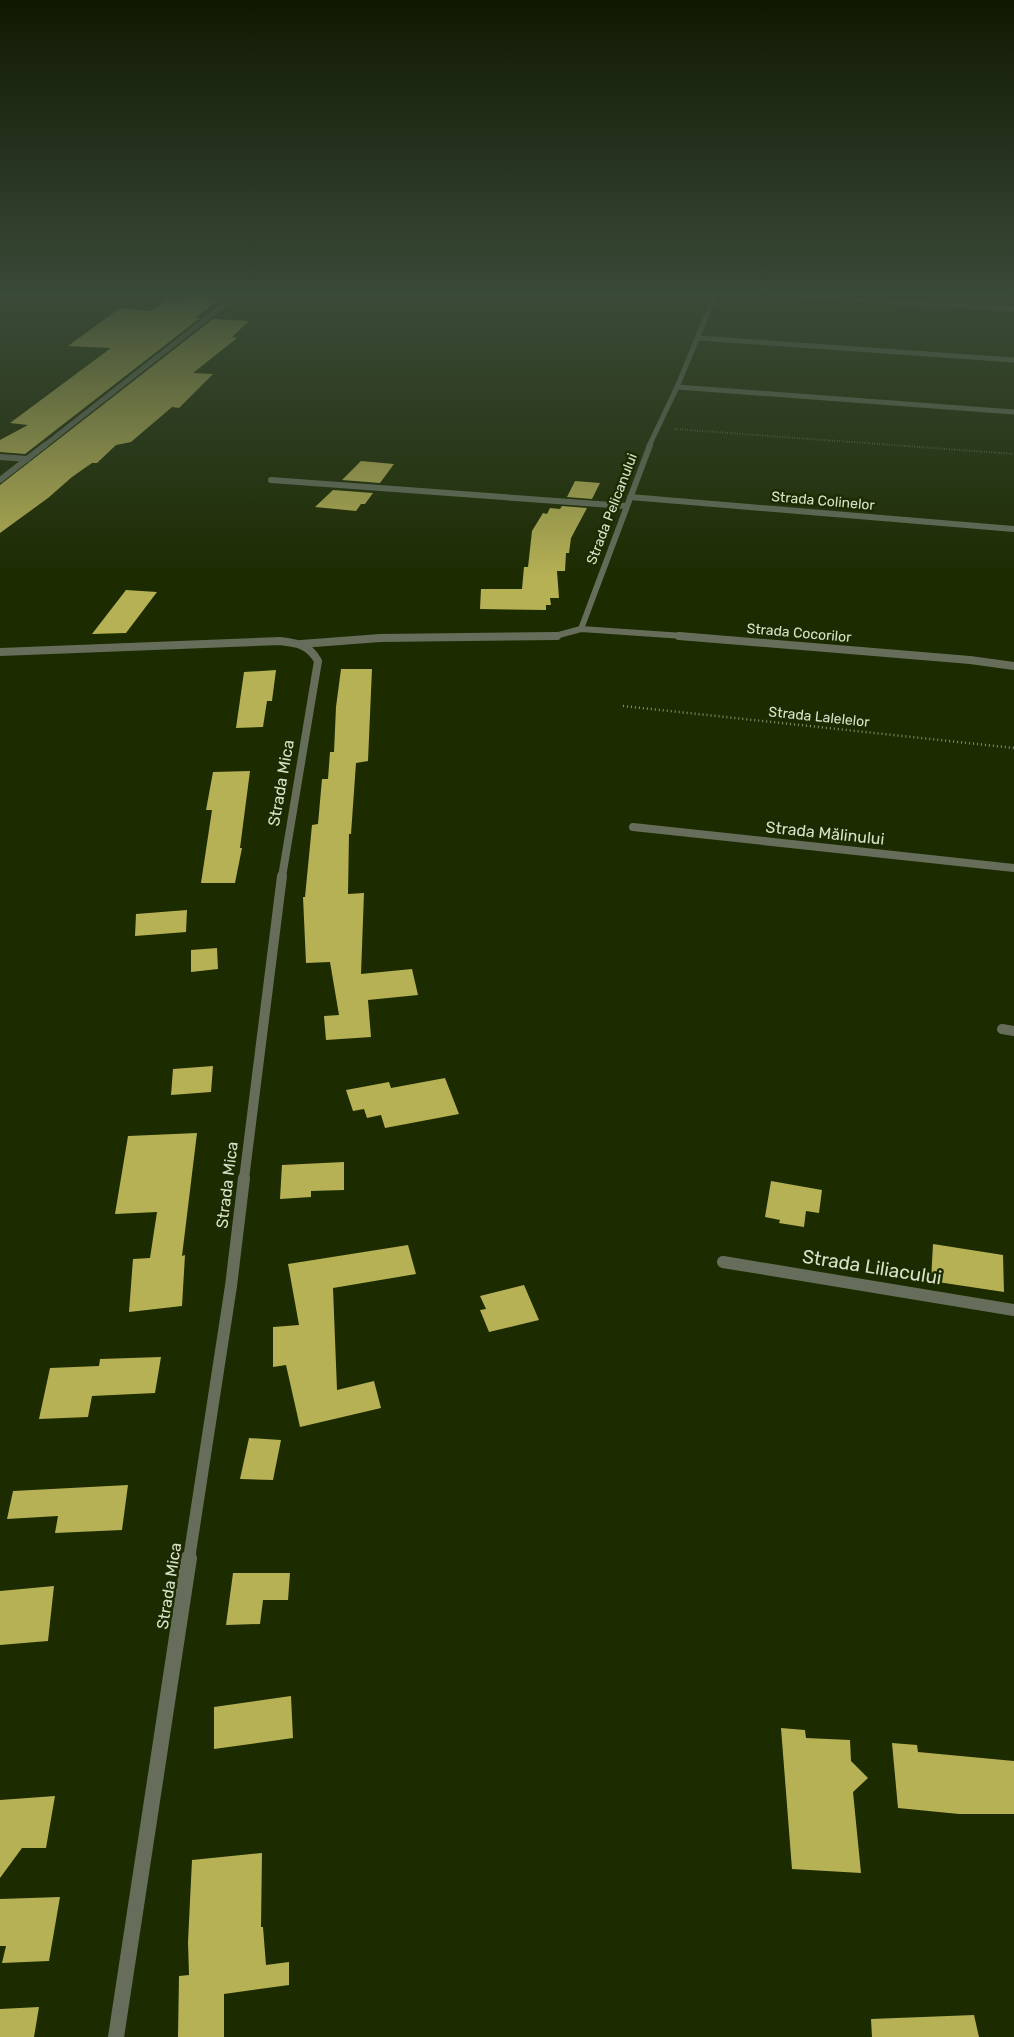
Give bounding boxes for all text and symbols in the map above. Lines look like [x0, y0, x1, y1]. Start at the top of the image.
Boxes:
street label: Strada Pelicanului [583, 451, 641, 567]
street label: Strada Colinelor [771, 488, 876, 514]
street label: Strada Cocorilor [746, 620, 853, 646]
street label: Strada Lalelelor [768, 703, 871, 731]
street label: Strada Mica [264, 738, 298, 828]
street label: Strada Mălinului [765, 817, 885, 849]
street label: Strada Mica [212, 1140, 242, 1230]
street label: Strada Liliacului [801, 1245, 943, 1289]
street label: Strada Mica [153, 1541, 185, 1631]

